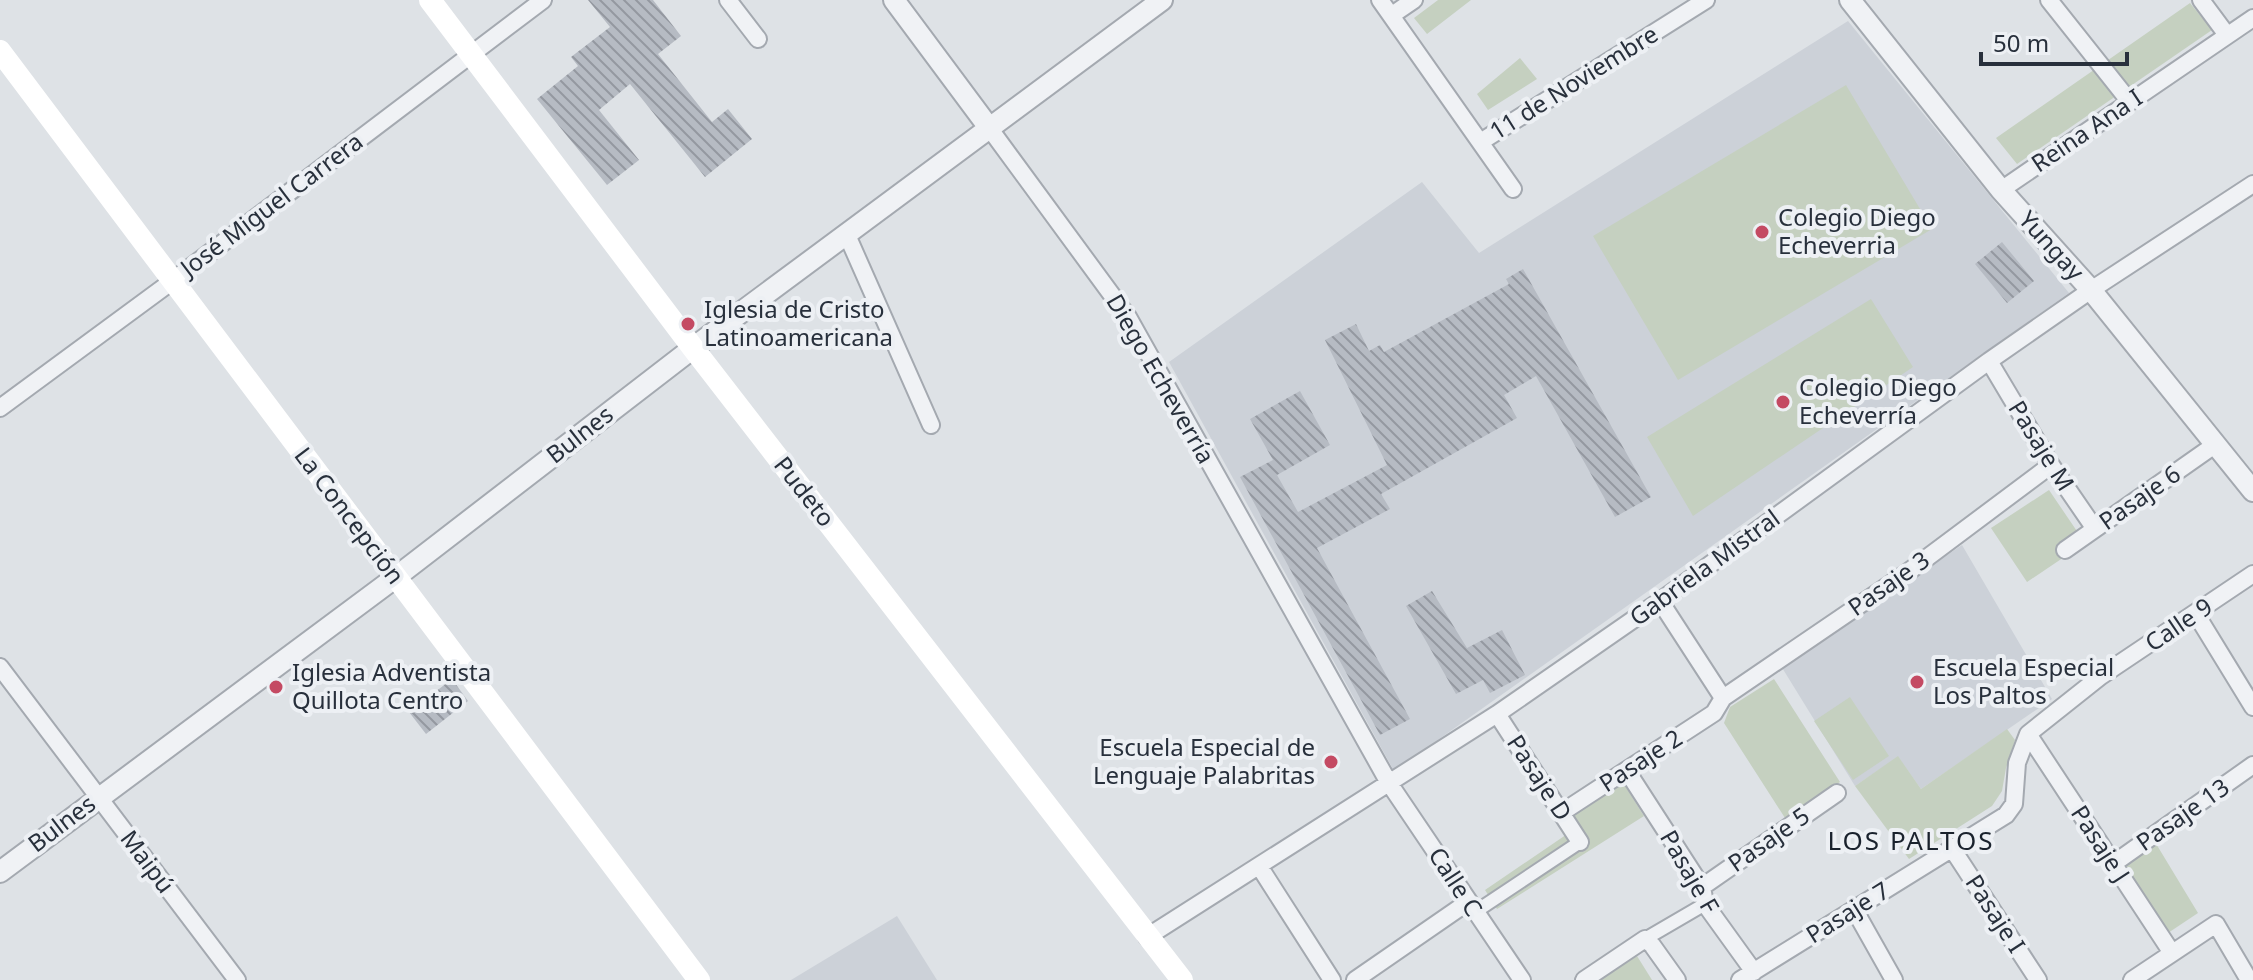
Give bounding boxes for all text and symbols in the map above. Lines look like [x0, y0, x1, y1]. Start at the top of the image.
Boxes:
scale bar [1981, 16, 2127, 66]
street label: 11 de Noviembre [1483, 17, 1664, 147]
text: 50 m [1993, 26, 2049, 59]
street label: Reina Ana I [2024, 81, 2148, 179]
street label: José Miguel Carrera [172, 124, 369, 284]
place label: Colegio Diego Echeverria [1778, 200, 1936, 261]
street label: Yungay [2012, 203, 2093, 287]
marker: Colegio Diego Echeverria [1753, 223, 1771, 241]
street label: Diego Echeverría [1099, 287, 1223, 469]
place label: Iglesia de Cristo Latinoamericana [704, 292, 893, 353]
marker: Iglesia de Cristo Latinoamericana [679, 315, 697, 333]
place label: Colegio Diego Echeverría [1799, 370, 1957, 431]
marker: Colegio Diego Echeverría [1774, 393, 1792, 411]
street label: Pasaje M [2002, 394, 2083, 497]
street label: Bulnes [539, 397, 619, 470]
street label: La Concepción [288, 440, 413, 590]
street label: Pudeto [767, 449, 843, 533]
street label: Pasaje 6 [2092, 457, 2187, 537]
street label: Gabriela Mistral [1622, 501, 1786, 633]
street label: Pasaje 3 [1841, 543, 1936, 623]
street label: Calle 9 [2138, 589, 2218, 658]
place label: Escuela Especial Los Paltos [1933, 650, 2114, 711]
place label: Iglesia Adventista Quillota Centro [292, 655, 491, 716]
marker: Escuela Especial Los Paltos [1908, 673, 1926, 691]
marker: Iglesia Adventista Quillota Centro [267, 678, 285, 696]
street label: Pasaje 2 [1592, 721, 1688, 799]
street label: Pasaje D [1500, 728, 1580, 827]
place label: Escuela Especial de Lenguaje Palabritas [1093, 730, 1315, 791]
marker: Escuela Especial de Lenguaje Palabritas [1322, 753, 1340, 771]
street label: Pasaje 13 [2129, 770, 2235, 858]
street label: Bulnes [21, 787, 102, 859]
street label: Pasaje J [2064, 798, 2138, 888]
street label: Pasaje 5 [1721, 799, 1816, 879]
district label: LOS PALTOS [1827, 822, 1995, 858]
street label: Maipú [114, 823, 183, 899]
street label: Pasaje F [1653, 823, 1727, 919]
street label: Calle C [1422, 840, 1491, 922]
street label: Pasaje I [1959, 868, 2034, 959]
street label: Pasaje 7 [1799, 873, 1895, 950]

